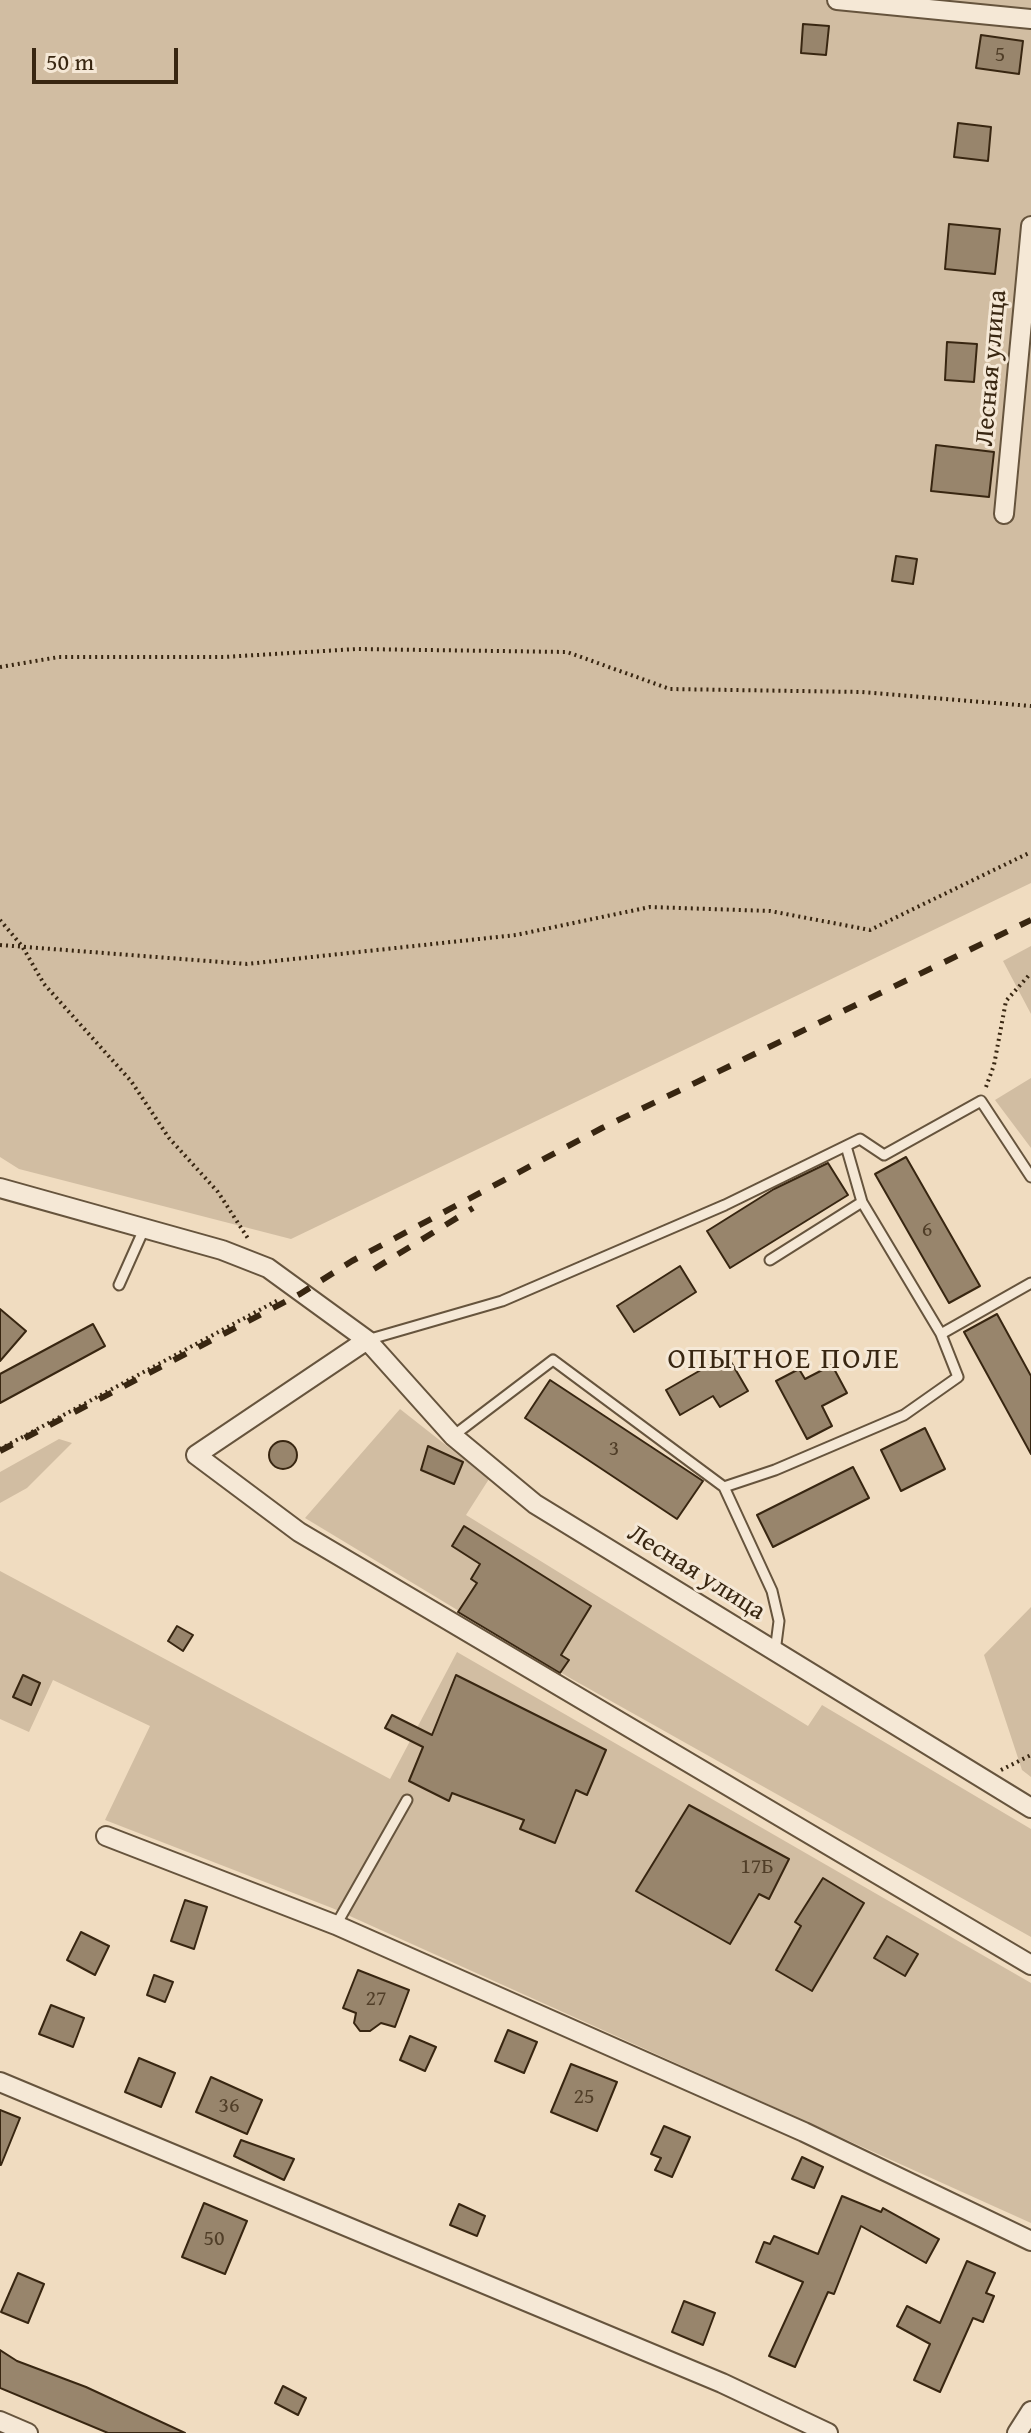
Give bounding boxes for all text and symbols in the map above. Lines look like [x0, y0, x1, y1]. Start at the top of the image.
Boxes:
scale bar [36, 32, 182, 82]
house number: 5 [995, 42, 1005, 68]
text: 50 m [46, 44, 94, 79]
street label: Лесная улица [970, 289, 1014, 447]
house number: 6 [922, 1217, 932, 1243]
district label: ОПЫТНОЕ ПОЛЕ [667, 1342, 901, 1378]
house number: 3 [609, 1436, 619, 1462]
street label: Лесная улица [621, 1518, 771, 1628]
house number: 17Б [740, 1854, 774, 1880]
house number: 27 [365, 1986, 387, 2012]
house number: 25 [573, 2084, 595, 2110]
house number: 36 [218, 2093, 240, 2119]
house number: 50 [203, 2226, 225, 2252]

